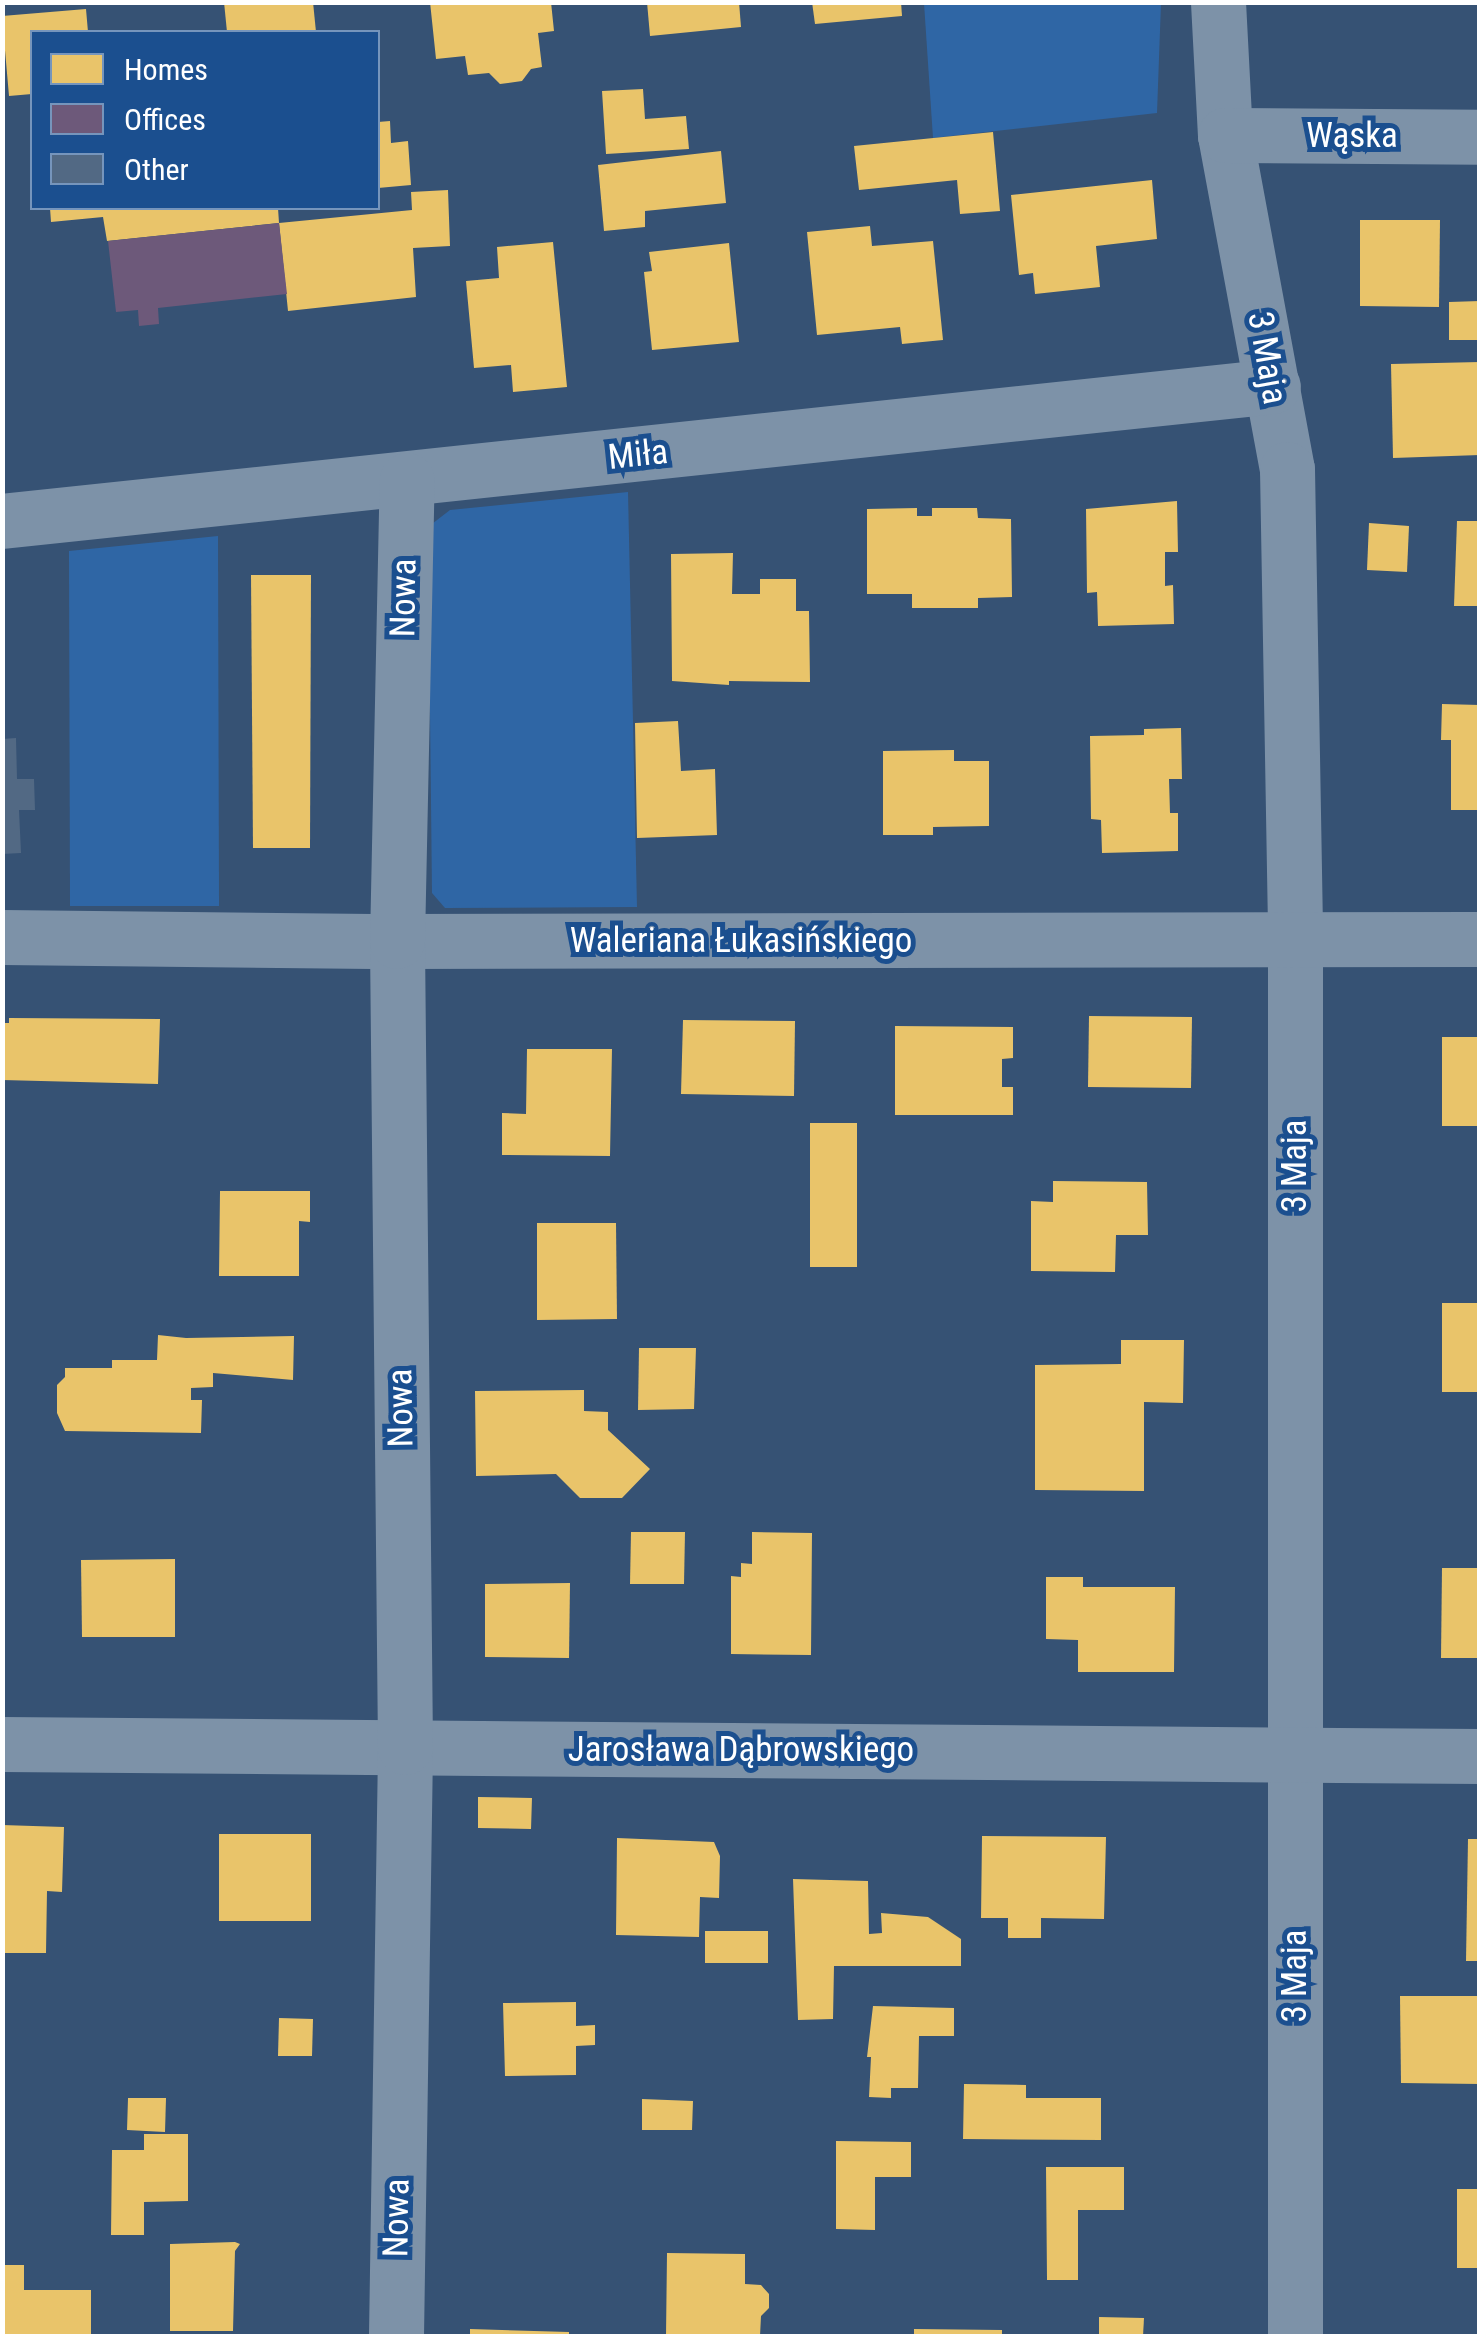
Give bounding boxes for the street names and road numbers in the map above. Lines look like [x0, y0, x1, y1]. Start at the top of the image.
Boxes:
street label: Wąska [1306, 115, 1398, 157]
street label: 3 Maja [1238, 308, 1296, 408]
street label: Miła [606, 431, 670, 479]
street label: Nowa [382, 558, 426, 638]
street label: Waleriana Łukasińskiego [570, 920, 912, 962]
street label: 3 Maja [1274, 1119, 1316, 1213]
street label: Nowa [379, 1368, 423, 1448]
street label: Jarosława Dąbrowskiego [568, 1729, 914, 1771]
street label: 3 Maja [1274, 1929, 1316, 2023]
street label: Nowa [375, 2178, 419, 2258]

